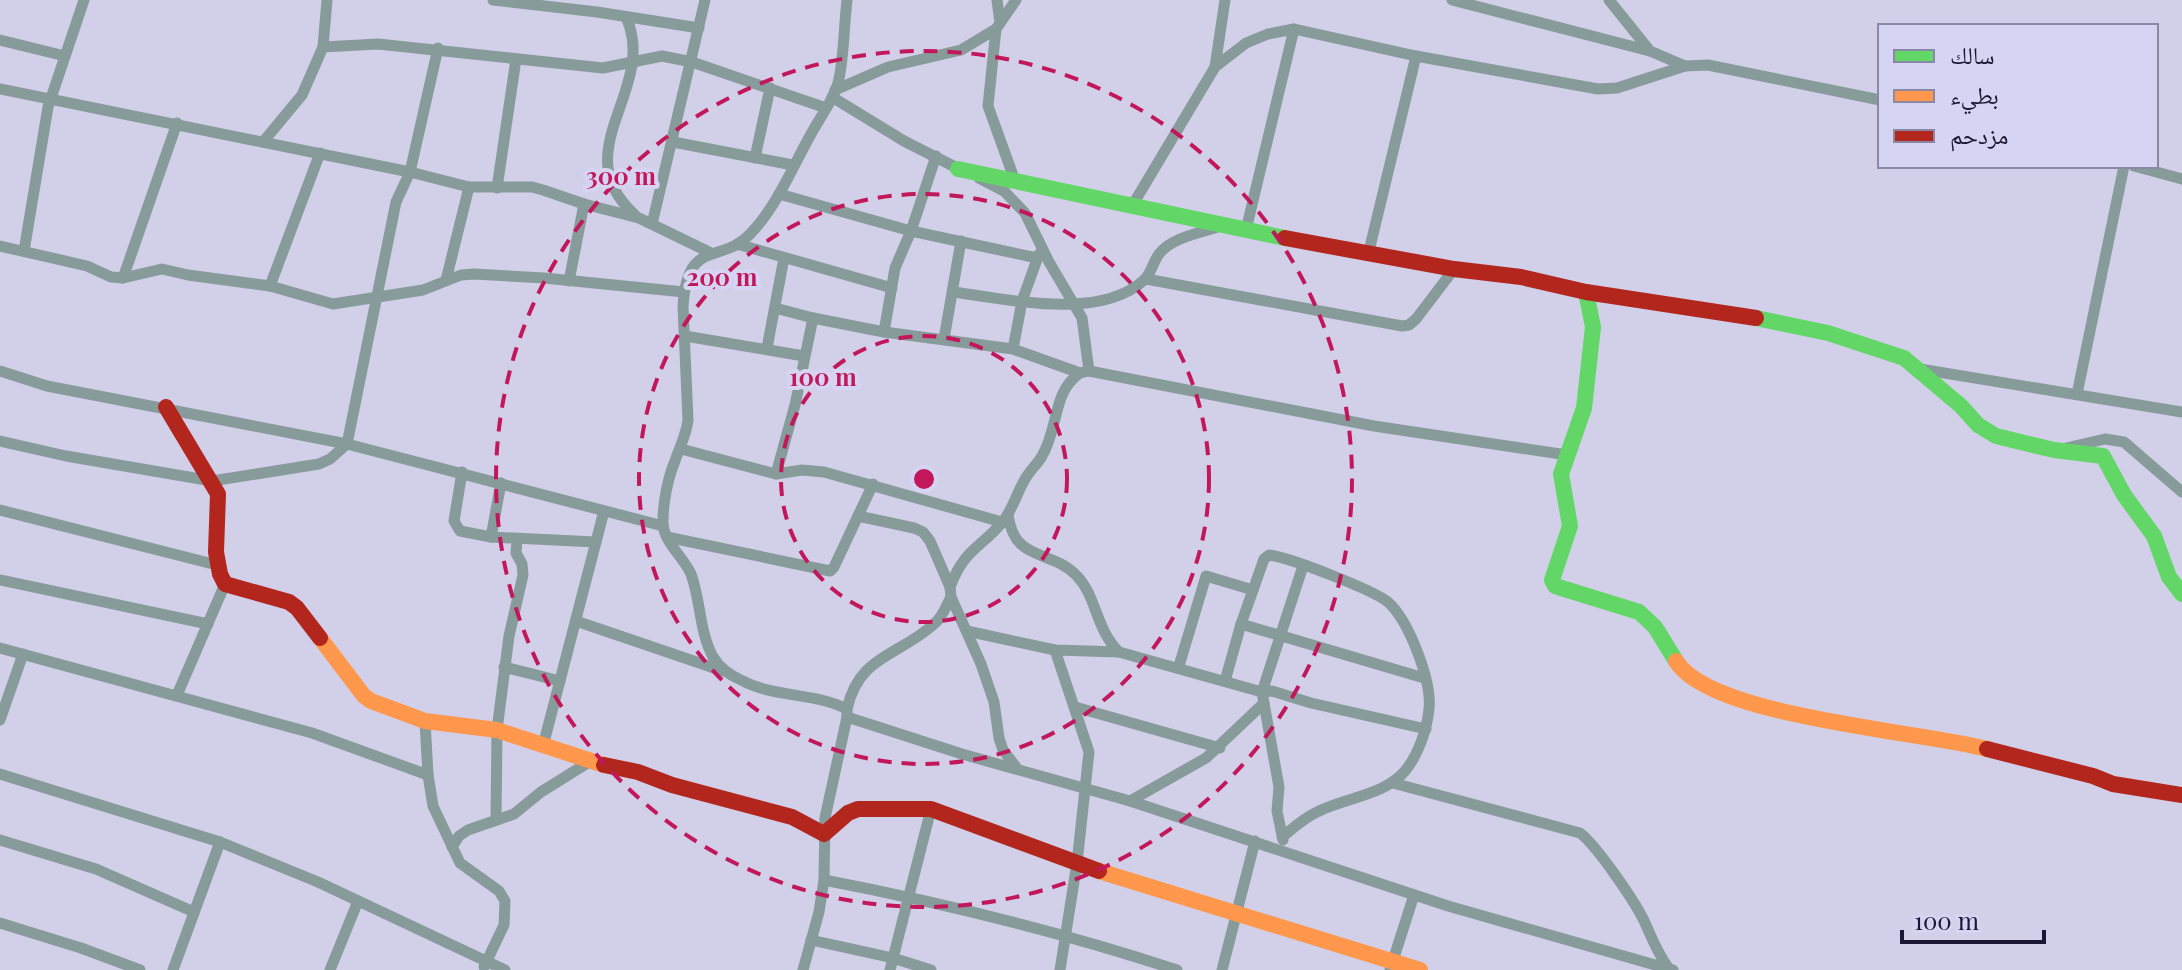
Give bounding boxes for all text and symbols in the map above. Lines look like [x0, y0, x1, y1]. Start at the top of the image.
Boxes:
legend [1878, 24, 2158, 168]
text: سالك [1950, 38, 1995, 70]
text: بطيء [1950, 78, 1999, 115]
text: مزدحم [1950, 118, 2009, 152]
text: 300 m [586, 159, 656, 191]
text: 200 m [687, 260, 758, 292]
text: 100 m [789, 360, 857, 392]
centre of rings [910, 465, 938, 493]
scale bar [1902, 894, 2044, 944]
text: 100 m [1914, 904, 1979, 936]

